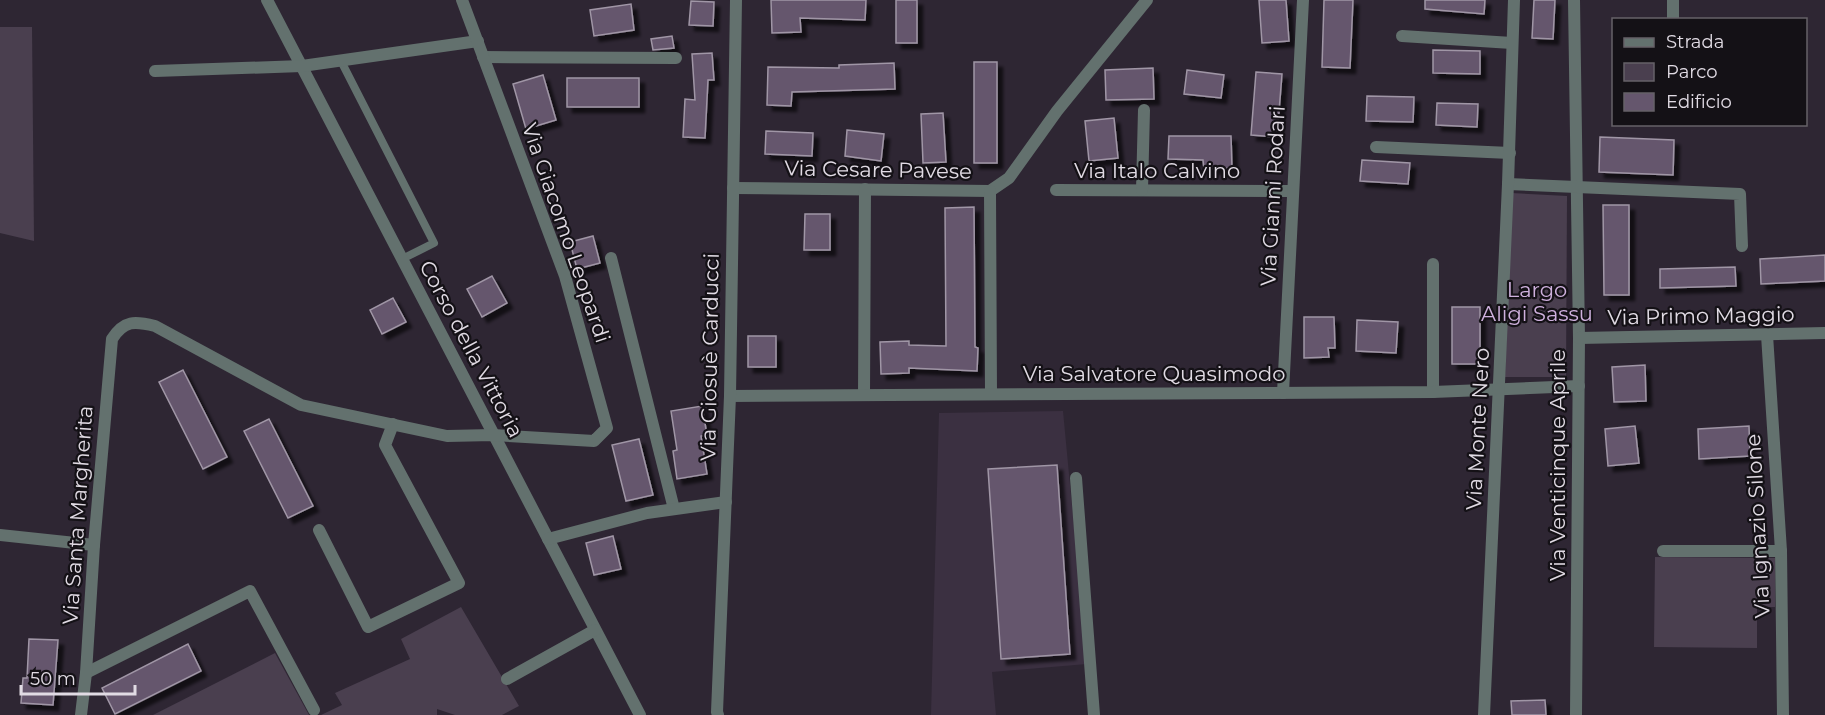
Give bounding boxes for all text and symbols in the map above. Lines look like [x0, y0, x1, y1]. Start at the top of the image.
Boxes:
legend [1612, 18, 1807, 126]
text: Strada [1666, 31, 1724, 53]
text: Parco [1666, 61, 1718, 83]
text: Edificio [1666, 91, 1732, 113]
street label: Via Gianni Rodari [1255, 105, 1290, 287]
street label: Via Giacomo Leopardi [517, 120, 616, 346]
street label: Via Cesare Pavese [784, 155, 972, 184]
street label: Via Italo Calvino [1074, 158, 1240, 183]
street label: Via Giosuè Carducci [695, 253, 724, 461]
street label: Corso della Vittoria [414, 256, 529, 441]
park label: Largo Aligi Sassu [1481, 277, 1593, 326]
street label: Via Primo Maggio [1607, 301, 1795, 330]
street label: Via Monte Nero [1461, 347, 1494, 511]
street label: Via Venticinque Aprile [1545, 349, 1570, 581]
street label: Via Salvatore Quasimodo [1023, 361, 1285, 386]
street label: Via Santa Margherita [57, 405, 98, 625]
street label: Via Ignazio Silone [1740, 433, 1775, 619]
scale bar [21, 658, 135, 696]
text: 50 m [30, 668, 76, 690]

